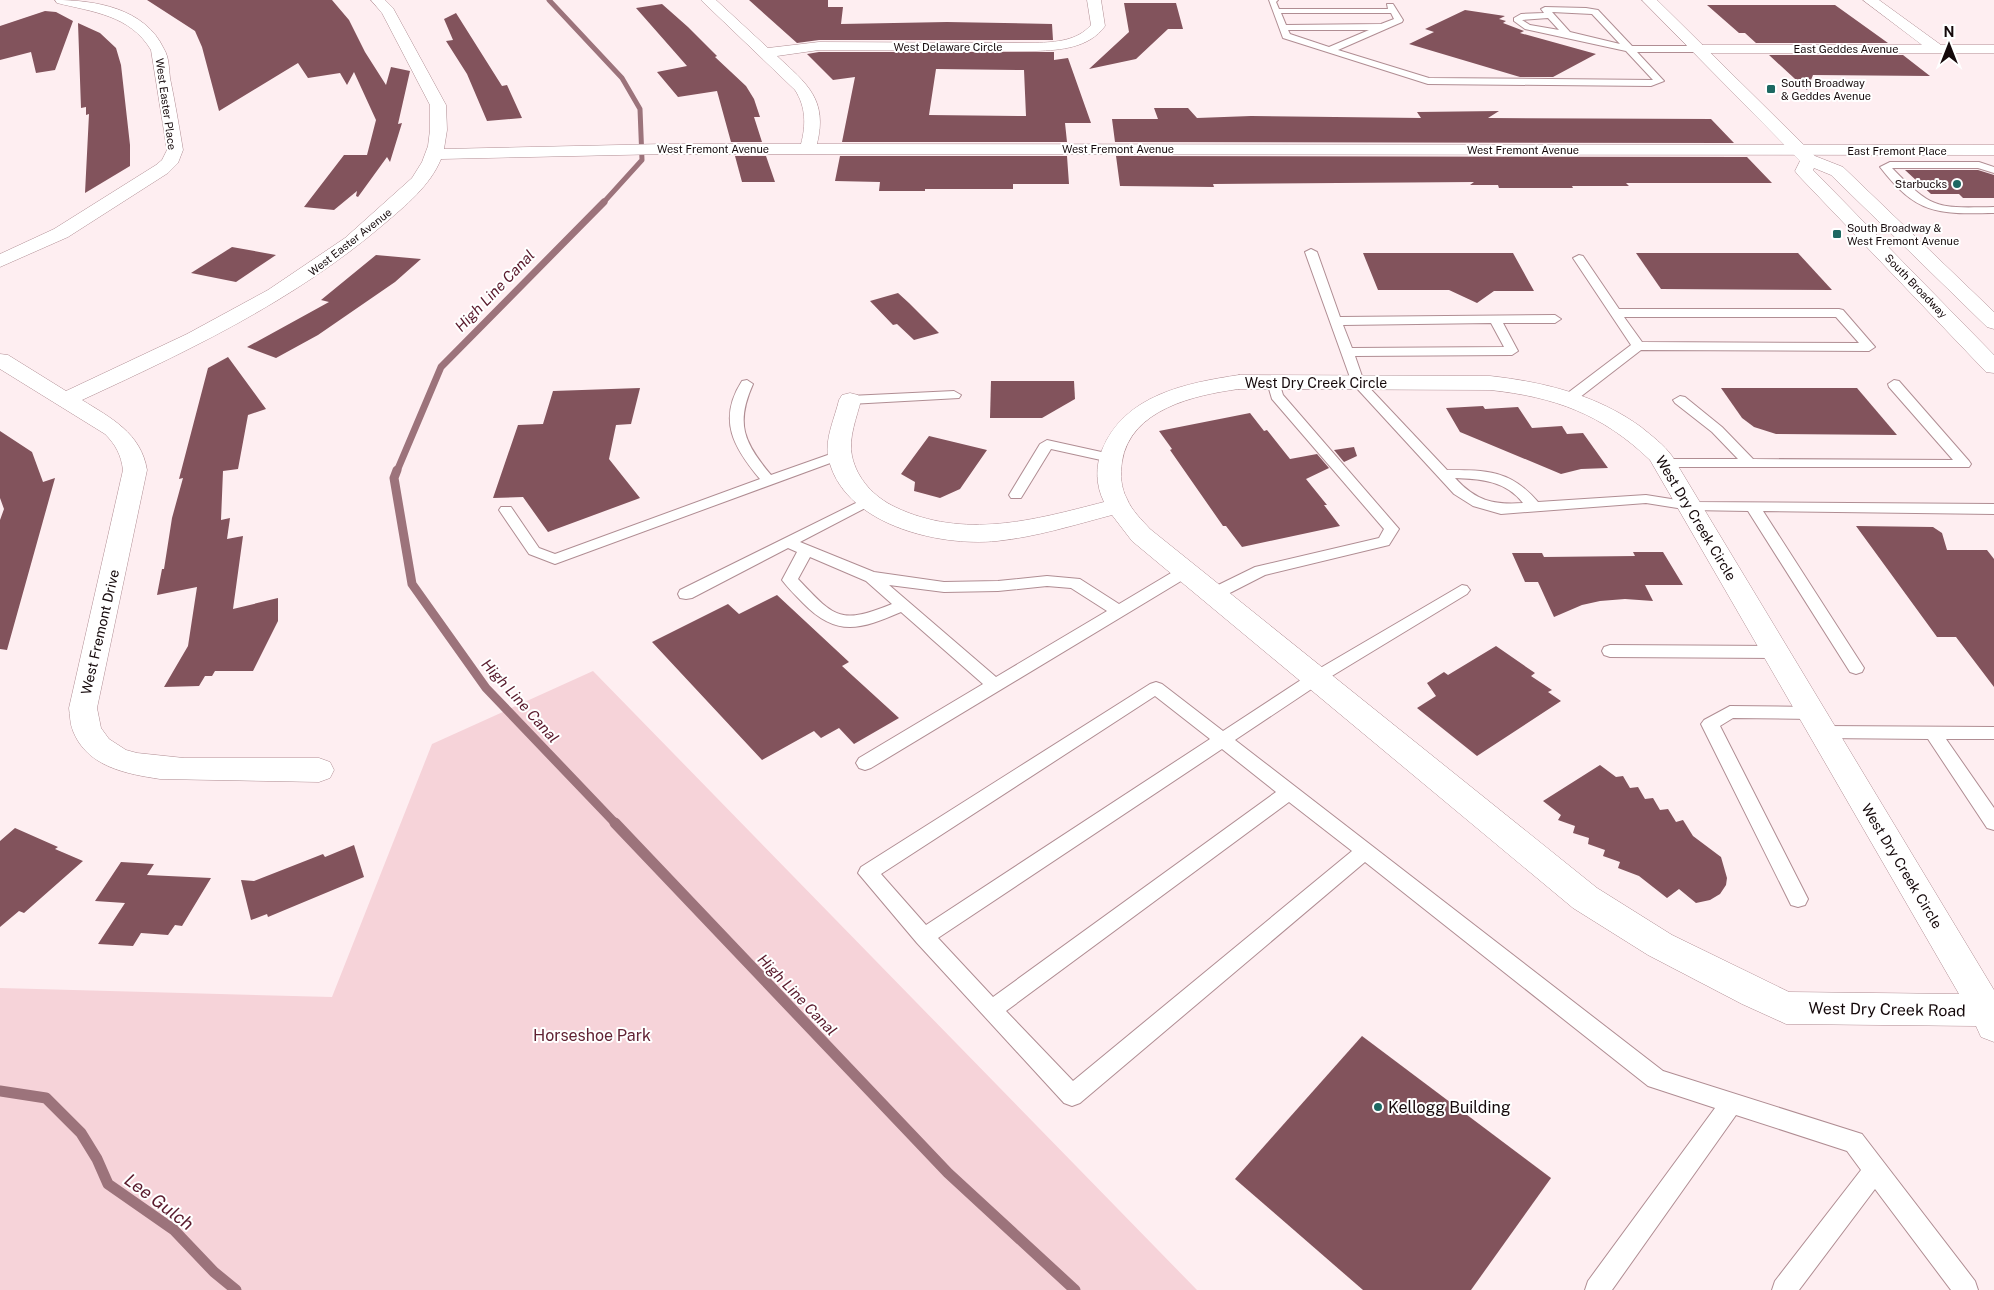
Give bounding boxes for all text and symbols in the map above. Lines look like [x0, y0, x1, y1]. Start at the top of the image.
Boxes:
north arrow [1924, 20, 1974, 70]
text: N [1944, 24, 1954, 40]
street label: West Delaware Circle [894, 41, 1002, 53]
street label: East Geddes Avenue [1794, 43, 1898, 55]
street label: West Easter Place [154, 57, 178, 151]
place label: South Broadway & Geddes Avenue [1781, 77, 1871, 102]
marker: South Broadway & Geddes Avenue [1765, 83, 1777, 95]
street label: West Fremont Avenue [657, 143, 769, 155]
street label: West Fremont Avenue [1062, 143, 1174, 155]
street label: West Fremont Avenue [1467, 144, 1579, 156]
street label: East Fremont Place [1847, 145, 1947, 157]
place label: Starbucks [1895, 178, 1947, 190]
marker: Starbucks [1951, 178, 1963, 190]
street label: West Easter Avenue [306, 206, 394, 278]
place label: South Broadway & West Fremont Avenue [1847, 222, 1959, 247]
marker: South Broadway & West Fremont Avenue [1831, 228, 1843, 240]
water label: High Line Canal [451, 246, 538, 335]
street label: South Broadway [1883, 252, 1950, 320]
street label: West Dry Creek Circle [1245, 375, 1387, 391]
street label: West Dry Creek Circle [1652, 453, 1740, 583]
street label: West Fremont Drive [78, 568, 122, 696]
water label: High Line Canal [478, 655, 562, 746]
street label: West Dry Creek Circle [1858, 801, 1946, 931]
water label: High Line Canal [754, 950, 841, 1039]
street label: West Dry Creek Road [1808, 999, 1966, 1020]
park label: Horseshoe Park [533, 1026, 651, 1045]
place label: Kellogg Building [1388, 1098, 1511, 1117]
marker: Kellogg Building [1372, 1101, 1384, 1113]
water label: Lee Gulch [121, 1169, 198, 1234]

